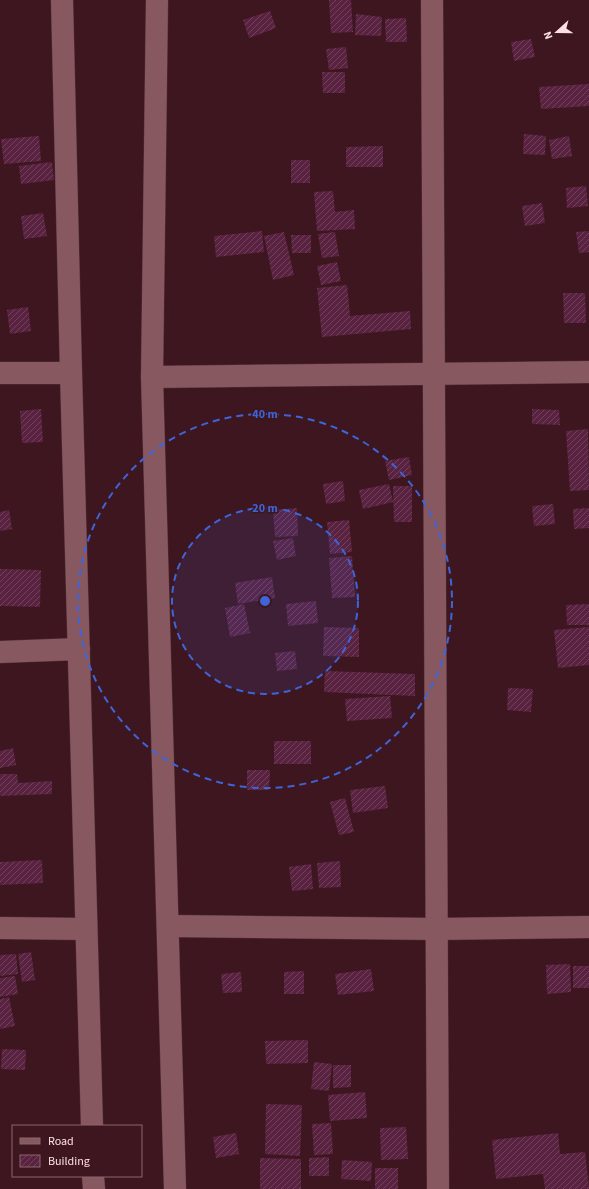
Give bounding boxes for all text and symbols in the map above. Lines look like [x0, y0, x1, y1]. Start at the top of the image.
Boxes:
north arrow [537, 12, 577, 52]
text: N [540, 29, 556, 42]
text: 40 m [252, 406, 278, 423]
text: 20 m [252, 500, 278, 517]
centre of rings [258, 594, 272, 608]
legend [12, 1125, 142, 1177]
text: Road [48, 1133, 74, 1150]
text: Building [48, 1153, 90, 1170]

